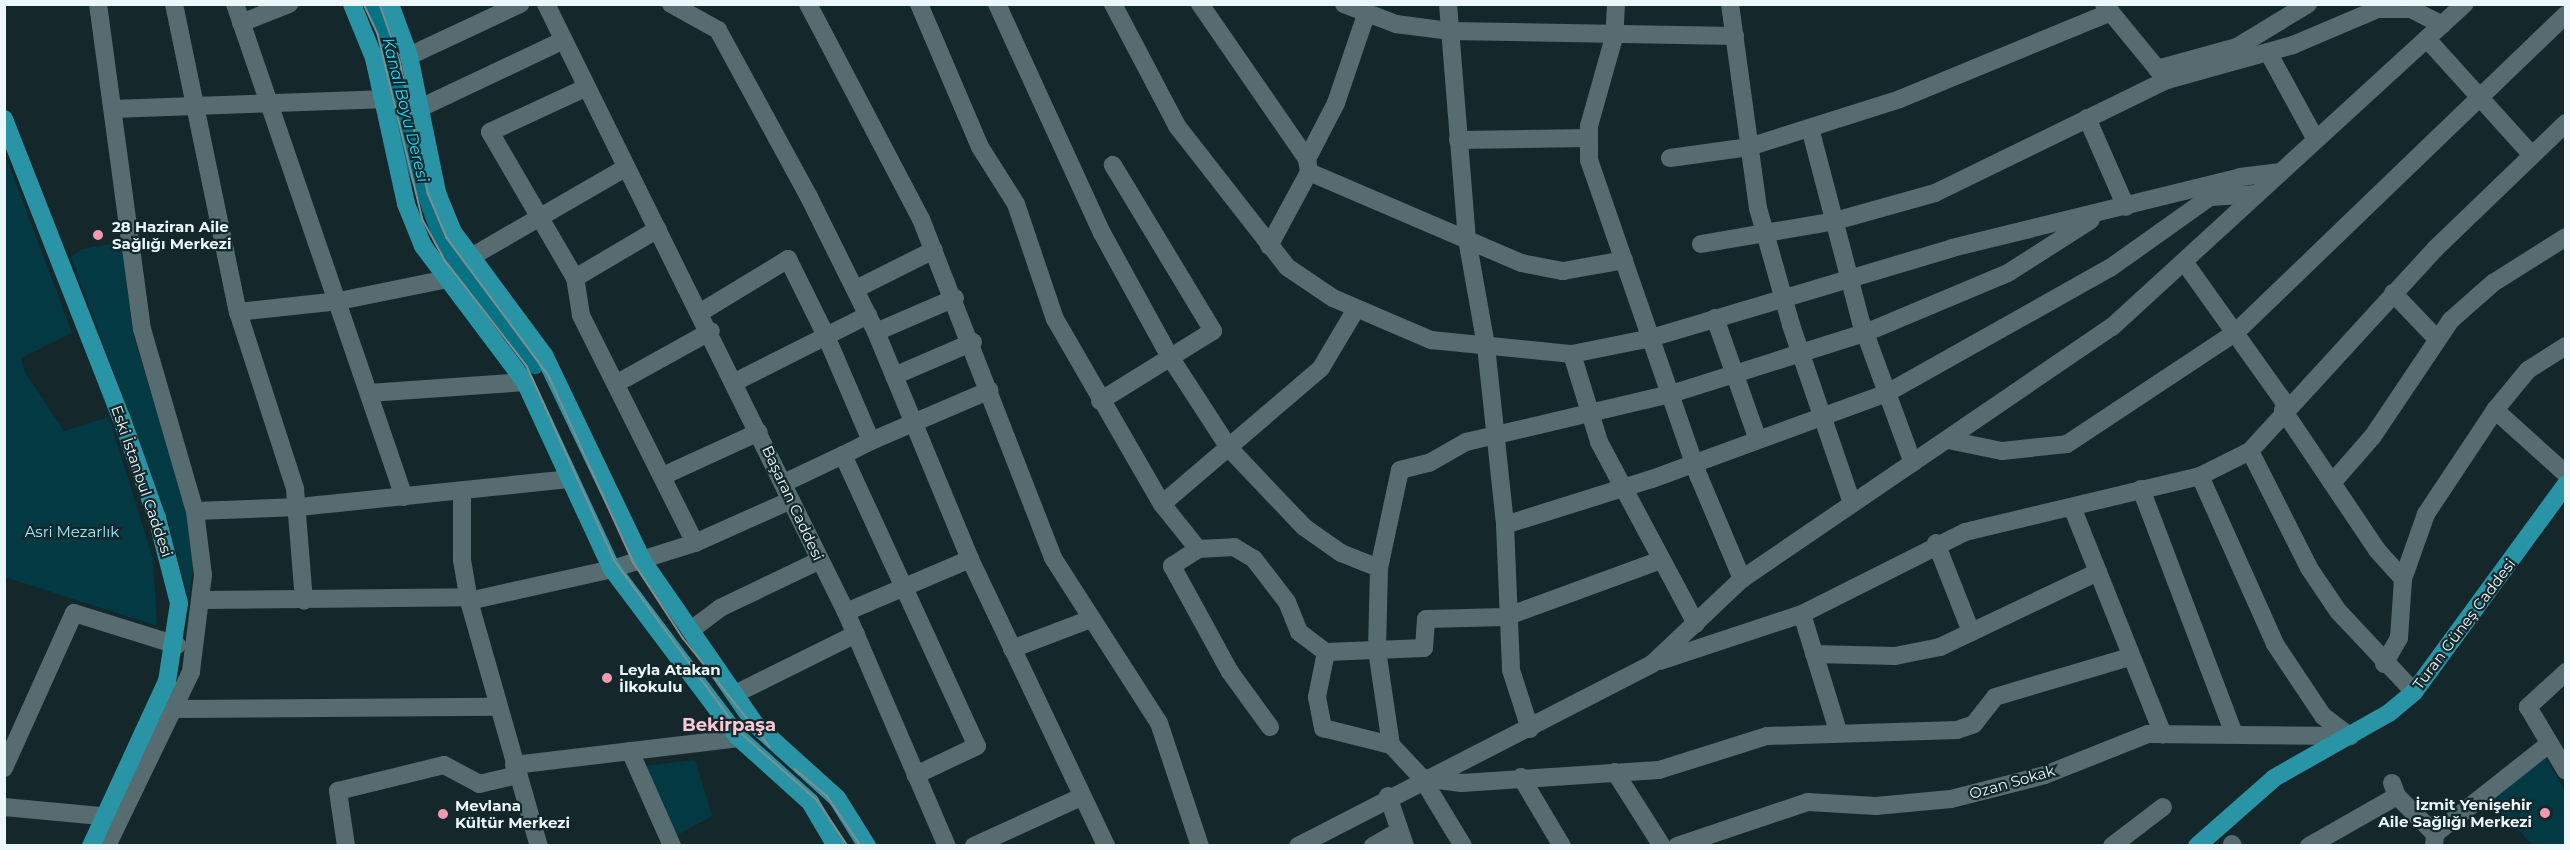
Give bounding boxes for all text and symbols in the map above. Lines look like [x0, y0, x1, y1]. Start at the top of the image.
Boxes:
water label: Kanal Boyu Deresi [378, 36, 432, 184]
place label: 28 Haziran Aile Sağlığı Merkezi [112, 217, 231, 252]
marker: 28 Haziran Aile Sağlığı Merkezi [89, 226, 107, 244]
street label: Eski İstanbul Caddesi [108, 403, 176, 559]
street label: Başaran Caddesi [758, 443, 828, 563]
park label: Asri Mezarlık [25, 523, 119, 541]
street label: Turan Güneş Caddesi [2409, 555, 2519, 693]
place label: Leyla Atakan İlkokulu [619, 660, 721, 695]
marker: Leyla Atakan İlkokulu [600, 671, 614, 685]
district label: Bekirpaşa [682, 714, 776, 736]
street label: Ozan Sokak [1967, 761, 2057, 803]
place label: İzmit Yenişehir Aile Sağlığı Merkezi [2378, 795, 2532, 830]
place label: Mevlana Kültür Merkezi [455, 796, 570, 831]
marker: İzmit Yenişehir Aile Sağlığı Merkezi [2536, 804, 2554, 822]
marker: Mevlana Kültür Merkezi [436, 807, 450, 821]

